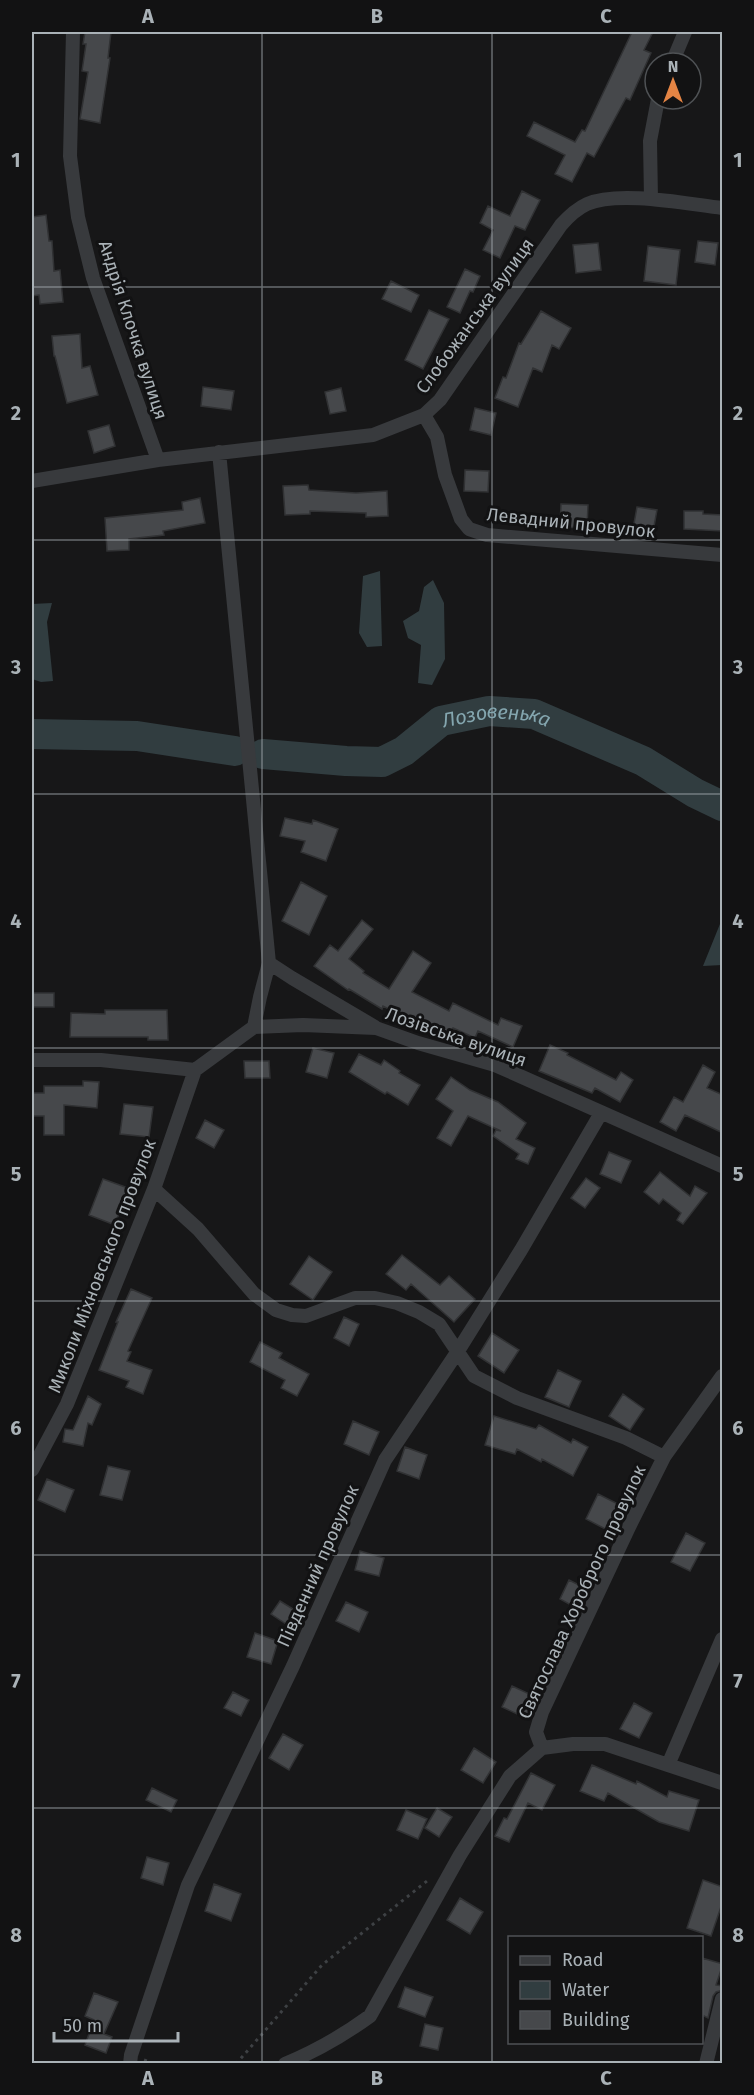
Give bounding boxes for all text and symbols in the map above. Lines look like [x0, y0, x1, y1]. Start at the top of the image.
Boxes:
text: A [141, 4, 155, 28]
text: B [371, 4, 383, 28]
text: C [600, 4, 612, 28]
north arrow [643, 51, 703, 111]
text: N [668, 57, 678, 76]
text: 1 [11, 148, 21, 172]
text: 1 [733, 148, 743, 172]
street label: Слобожанська вулиця [411, 234, 539, 398]
street label: Андрія Клочка вулиця [94, 238, 172, 422]
text: 2 [11, 401, 21, 425]
text: 2 [733, 401, 743, 425]
street label: Левадний провулок [486, 503, 657, 543]
text: 3 [10, 655, 21, 679]
text: 3 [732, 655, 743, 679]
water label: Лозовенька [439, 699, 555, 733]
text: 4 [10, 909, 22, 933]
text: 4 [732, 909, 744, 933]
street label: Лозівська вулиця [383, 1003, 529, 1071]
street label: Миколи Міхновського провулок [43, 1135, 161, 1396]
text: 5 [11, 1162, 22, 1186]
text: 5 [733, 1162, 744, 1186]
text: 6 [10, 1416, 22, 1440]
text: 6 [732, 1416, 744, 1440]
street label: Святослава Хороброго провулок [513, 1461, 651, 1722]
street label: Південний провулок [272, 1481, 364, 1651]
text: 7 [11, 1669, 21, 1693]
text: 7 [733, 1669, 743, 1693]
text: 8 [10, 1923, 22, 1947]
text: 8 [732, 1923, 744, 1947]
legend [508, 1936, 703, 2044]
text: Road [562, 1949, 604, 1971]
text: Water [562, 1979, 609, 2001]
scale bar [54, 2005, 178, 2043]
text: Building [562, 2009, 630, 2031]
text: 50 m [63, 2015, 102, 2037]
text: A [141, 2066, 155, 2090]
text: B [371, 2066, 383, 2090]
text: C [600, 2066, 612, 2090]

